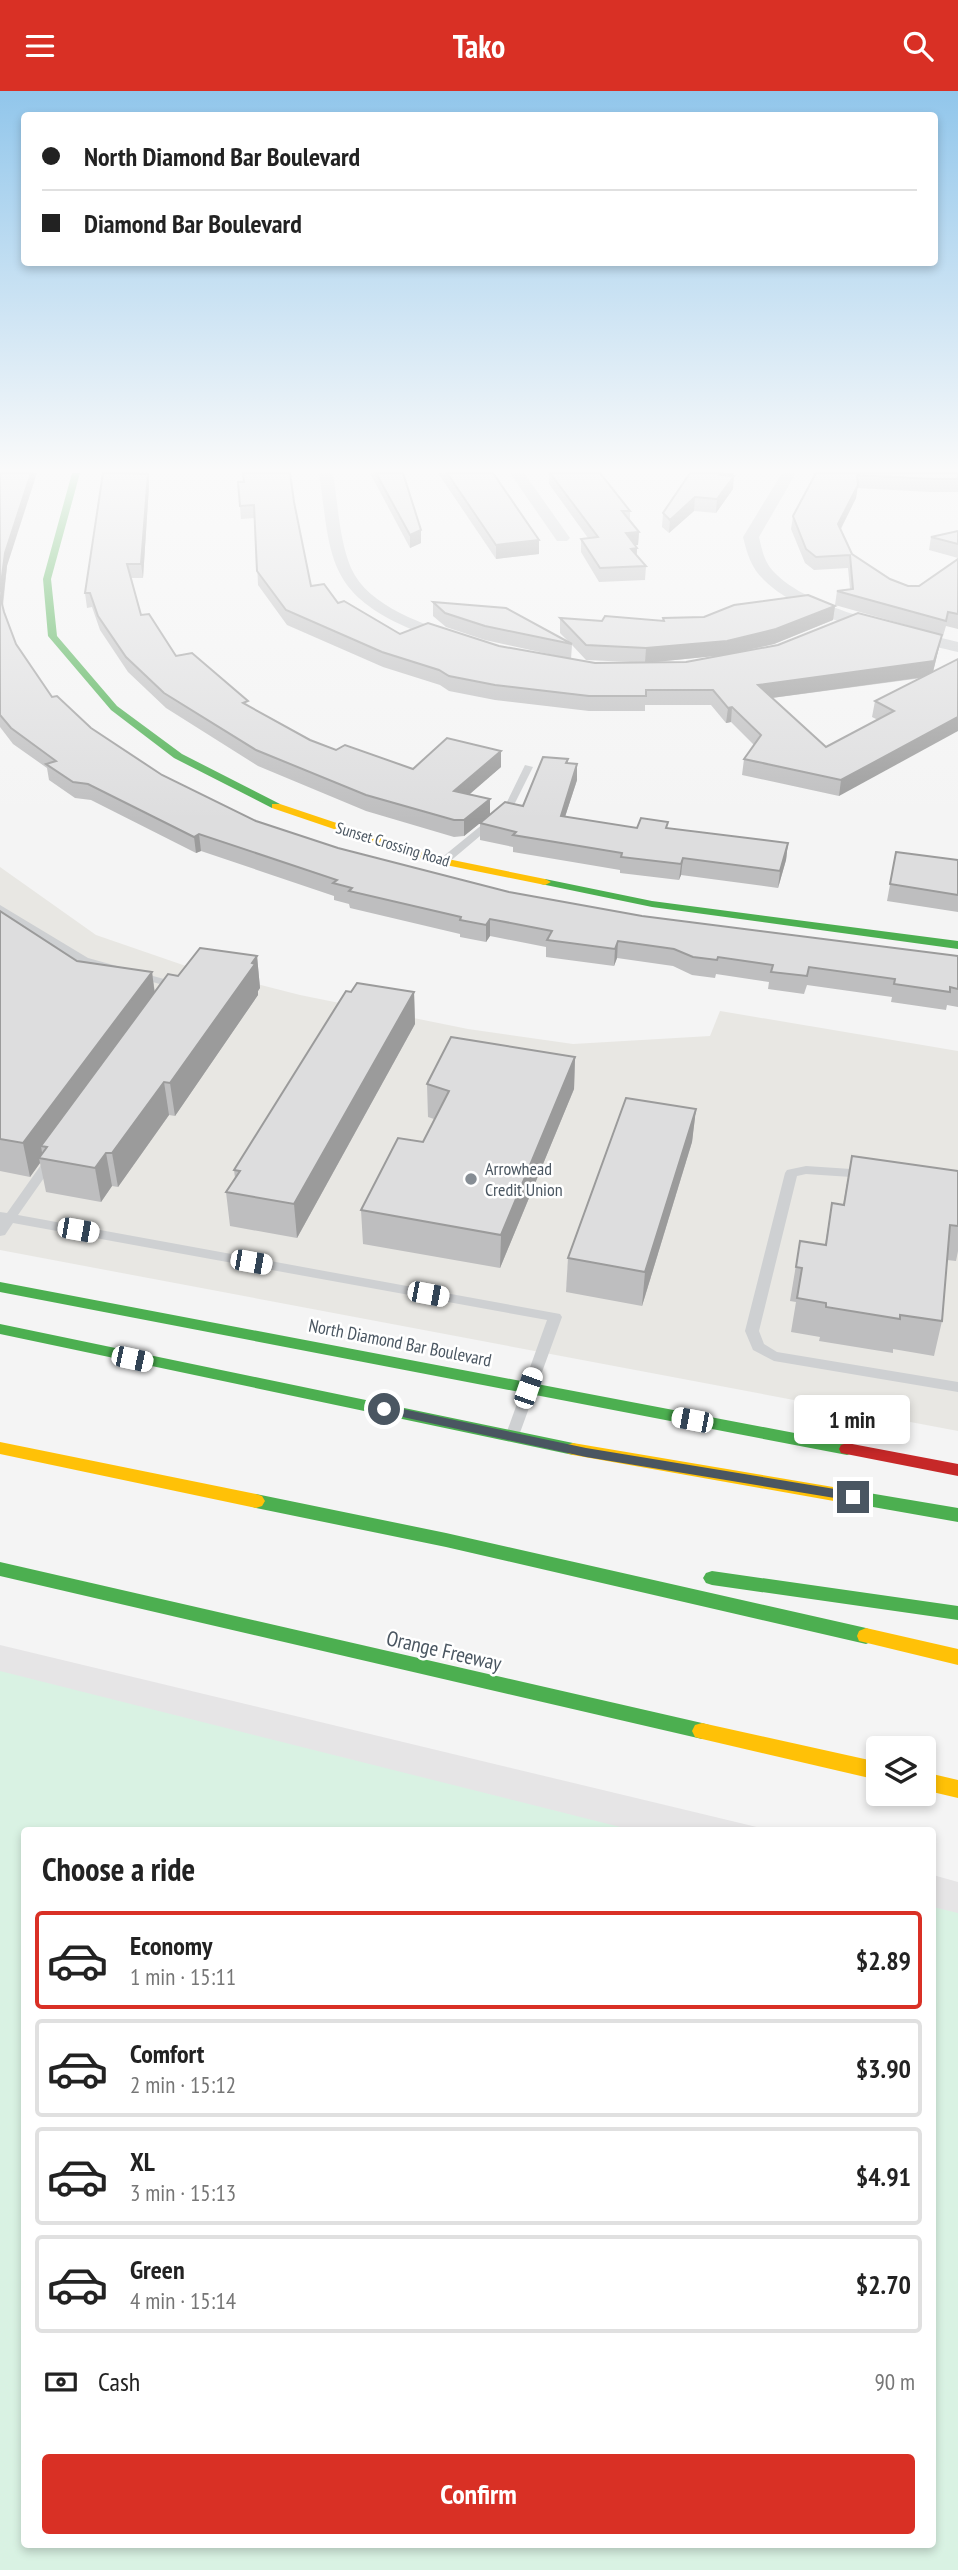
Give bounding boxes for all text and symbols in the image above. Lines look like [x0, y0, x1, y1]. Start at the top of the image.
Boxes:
text: Tako [453, 25, 505, 67]
icon: menu [21, 27, 59, 65]
icon: search [899, 27, 937, 65]
text: North Diamond Bar Boulevard [84, 140, 360, 173]
text: Diamond Bar Boulevard [84, 207, 302, 240]
street label: Sunset Crossing Road [334, 817, 452, 871]
place label: Arrowhead Credit Union [485, 1157, 563, 1201]
marker: Arrowhead Credit Union [463, 1171, 479, 1187]
car [56, 1216, 101, 1244]
car [229, 1248, 274, 1276]
car [406, 1280, 451, 1308]
street label: North Diamond Bar Boulevard [307, 1313, 493, 1372]
car [110, 1344, 155, 1374]
car [512, 1365, 545, 1411]
route start [368, 1393, 400, 1425]
callout: 1 min [795, 1395, 911, 1445]
text: 1 min [829, 1405, 875, 1434]
car [670, 1406, 715, 1434]
route end [837, 1481, 869, 1513]
street label: Orange Freeway [384, 1624, 504, 1677]
map controls [866, 1736, 936, 1806]
button: layers [866, 1736, 936, 1806]
text: Choose a ride [42, 1848, 195, 1890]
icon: car [46, 1929, 109, 1992]
text: Economy [130, 1929, 212, 1962]
text: $2.89 [856, 1944, 911, 1977]
text: 1 min · 15:11 [130, 1962, 236, 1991]
icon: car [46, 2037, 109, 2100]
text: Comfort [130, 2037, 204, 2070]
text: $3.90 [856, 2052, 911, 2085]
text: 2 min · 15:12 [130, 2070, 236, 2099]
icon: car [46, 2145, 109, 2208]
text: XL [130, 2145, 155, 2178]
text: $4.91 [856, 2160, 911, 2193]
text: 3 min · 15:13 [130, 2178, 236, 2207]
icon: car [46, 2253, 109, 2316]
text: Green [130, 2253, 185, 2286]
text: $2.70 [856, 2268, 911, 2301]
text: 4 min · 15:14 [130, 2286, 236, 2315]
icon: cash [42, 2363, 80, 2401]
text: Cash [98, 2365, 140, 2398]
text: 90 m [874, 2367, 915, 2396]
button: Confirm [42, 2454, 915, 2534]

